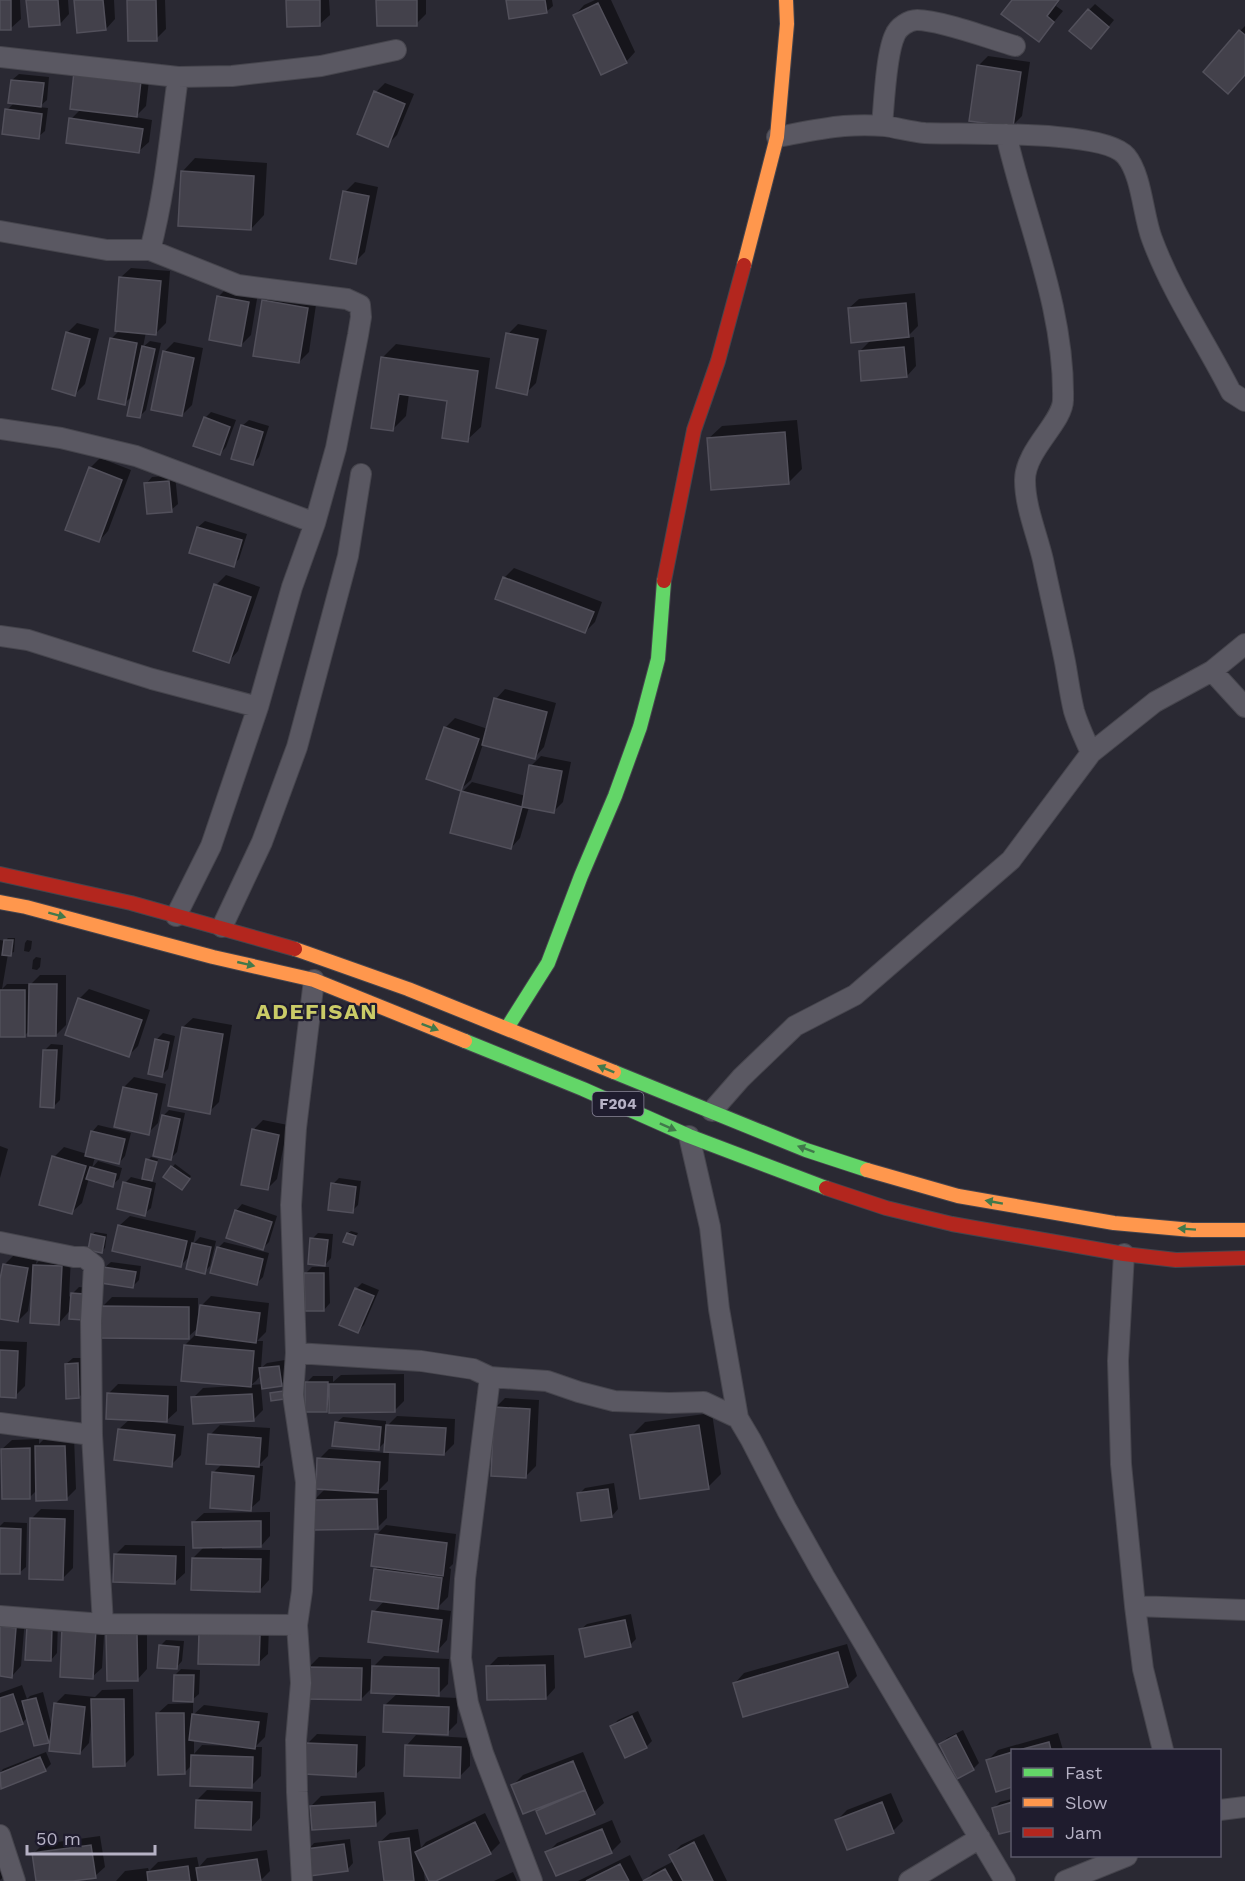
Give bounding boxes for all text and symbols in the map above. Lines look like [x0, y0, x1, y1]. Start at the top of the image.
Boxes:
one-way arrow [48, 911, 66, 921]
one-way arrow [237, 960, 256, 969]
district label: ADEFISAN [256, 999, 378, 1024]
one-way arrow [421, 1022, 439, 1032]
one-way arrow [596, 1064, 614, 1074]
road number: F204 [592, 1092, 644, 1116]
one-way arrow [659, 1122, 676, 1131]
one-way arrow [797, 1144, 815, 1154]
one-way arrow [984, 1198, 1003, 1207]
one-way arrow [1177, 1225, 1196, 1234]
legend [1011, 1749, 1221, 1857]
text: Fast [1065, 1762, 1103, 1783]
text: Slow [1065, 1792, 1108, 1813]
scale bar [27, 1818, 154, 1856]
text: Jam [1065, 1822, 1102, 1843]
text: 50 m [36, 1828, 81, 1849]

